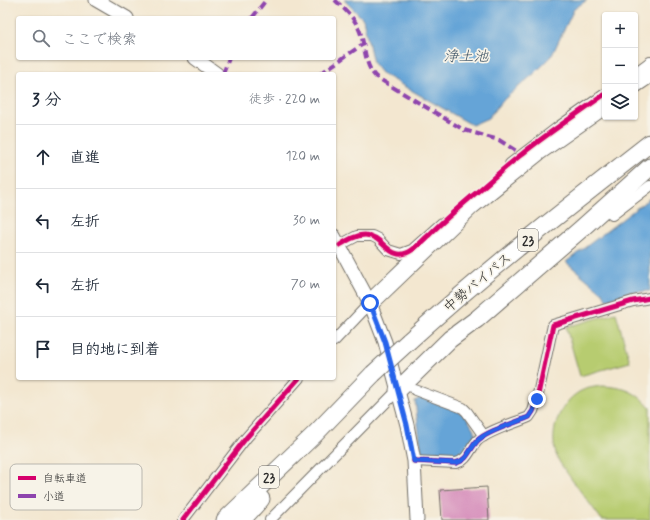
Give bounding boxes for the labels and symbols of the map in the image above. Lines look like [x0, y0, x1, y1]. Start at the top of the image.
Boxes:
water label: 浄土池 [443, 47, 489, 67]
road number: 23 [518, 229, 538, 251]
street label: 中勢バイパス [440, 249, 516, 317]
route start [361, 294, 379, 312]
route end [528, 390, 546, 408]
legend [10, 464, 142, 510]
road number: 23 [259, 466, 279, 488]
text: 自転車道 [43, 472, 87, 486]
text: 小道 [43, 490, 65, 504]

